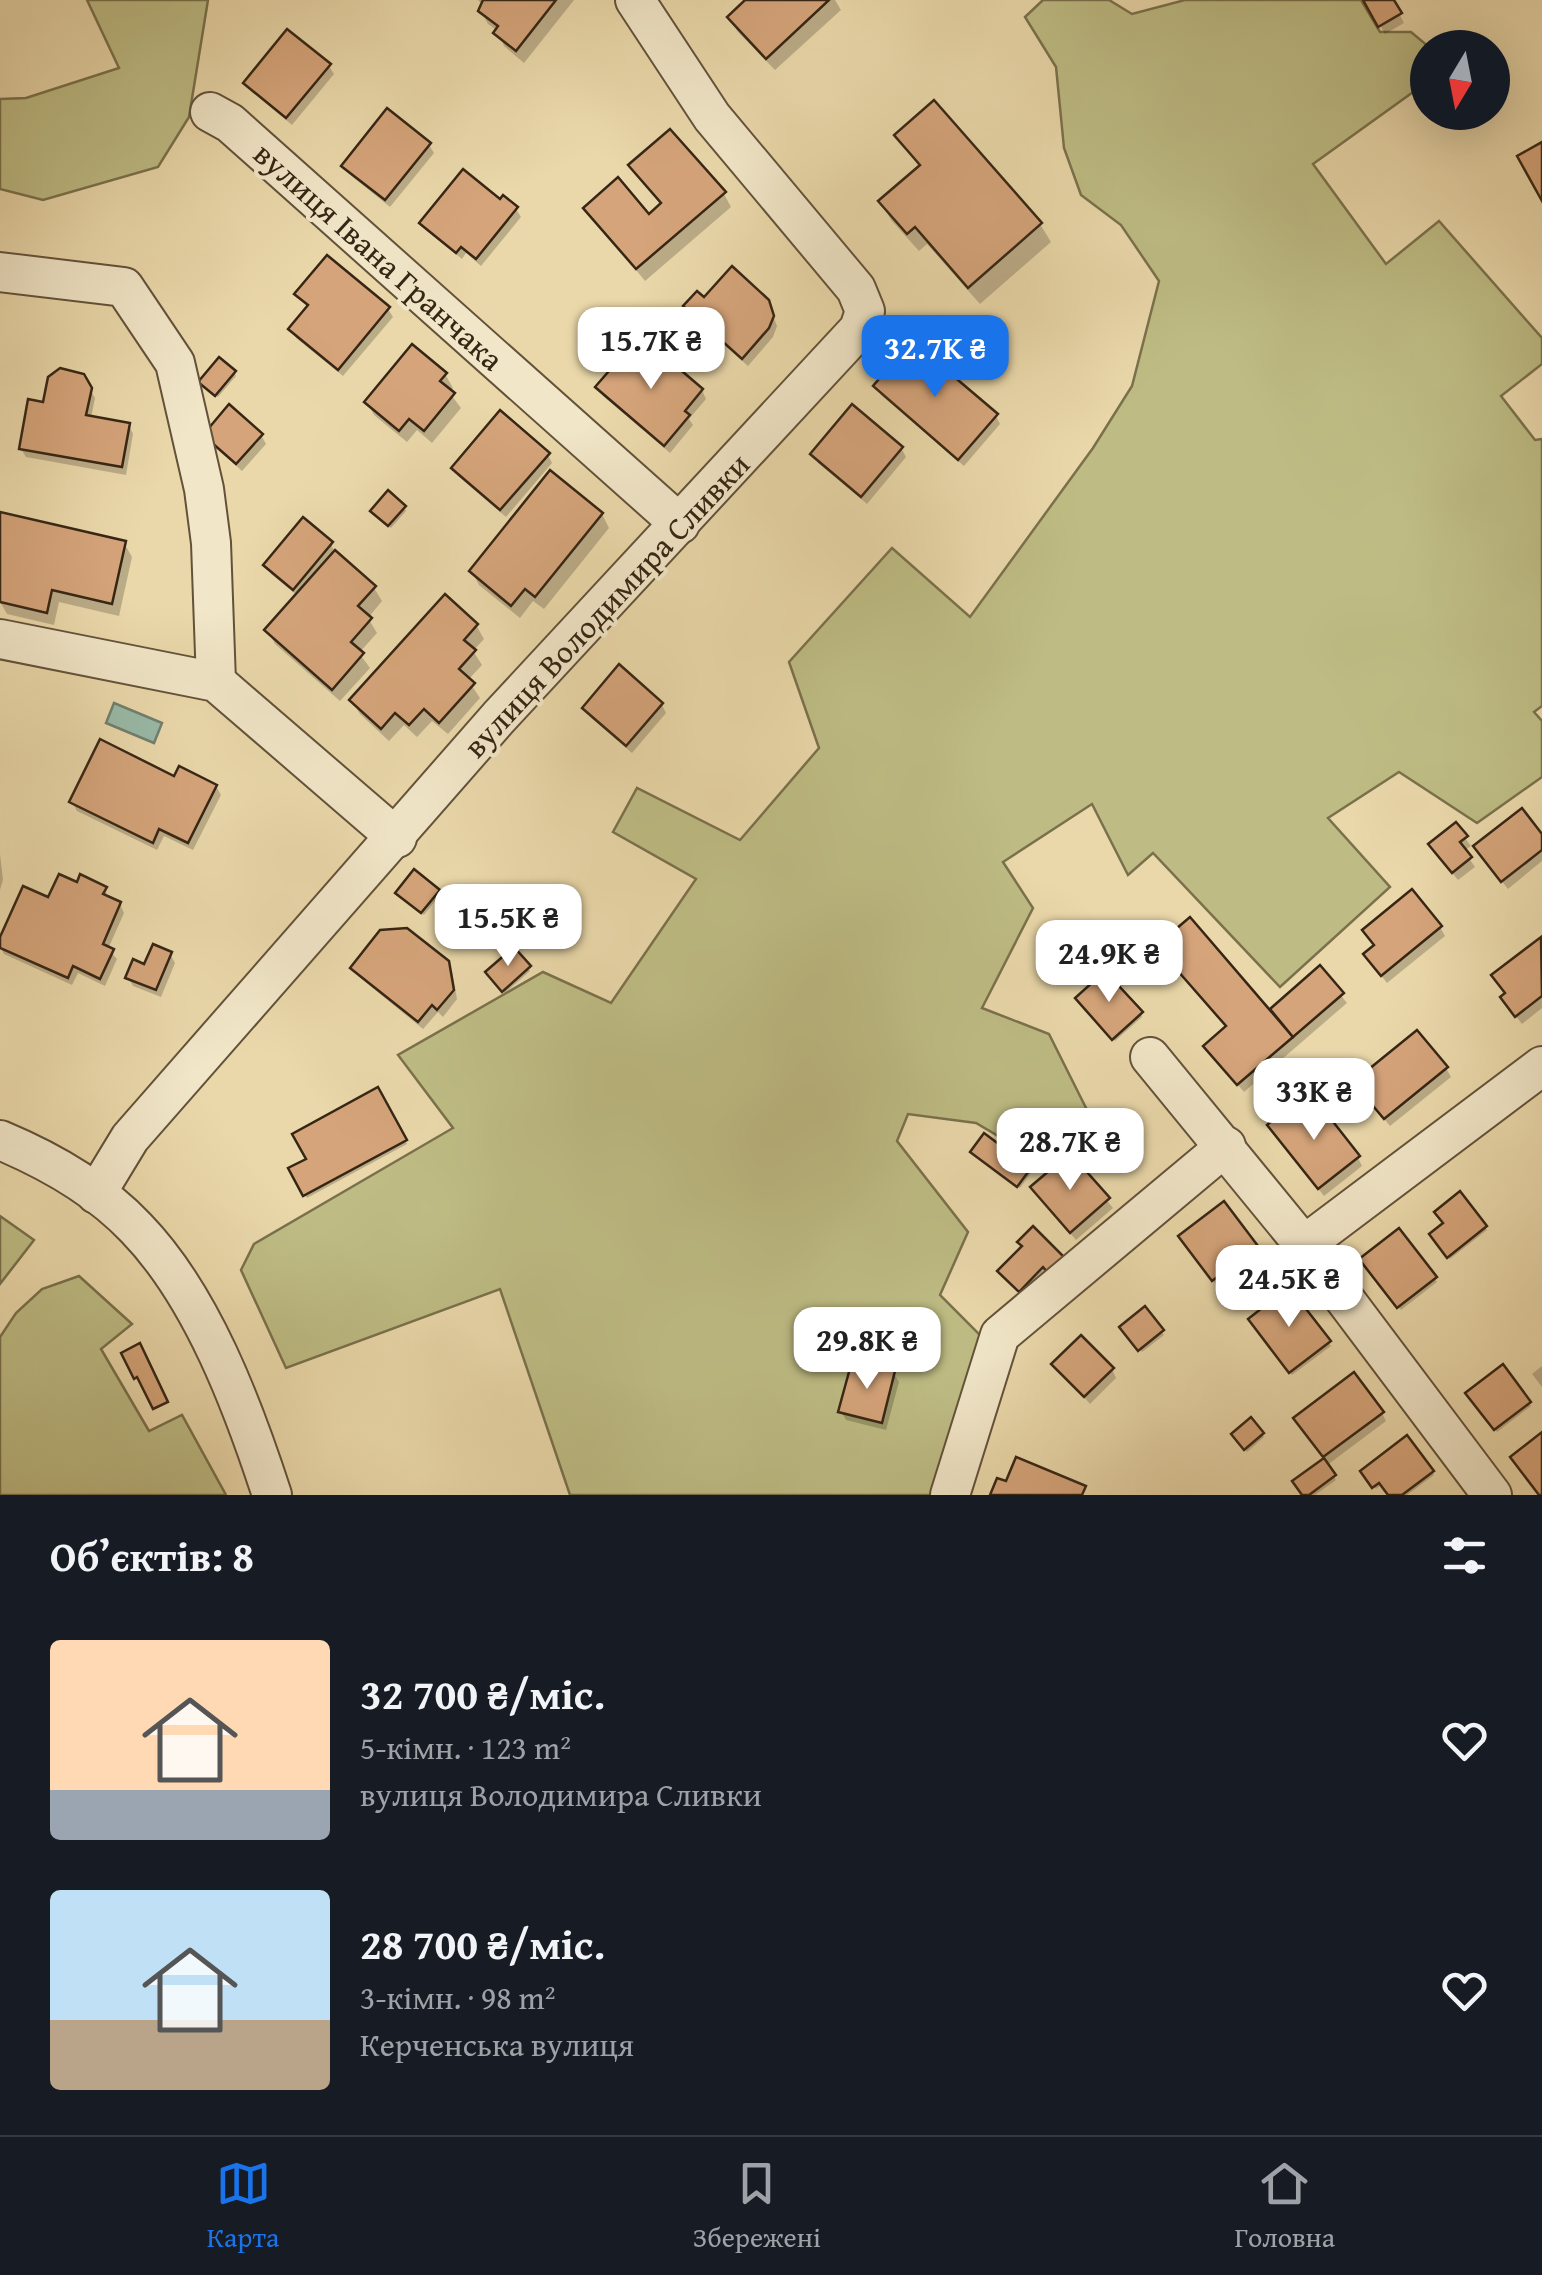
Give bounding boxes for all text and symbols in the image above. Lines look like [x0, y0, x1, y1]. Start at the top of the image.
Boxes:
north arrow [1410, 30, 1510, 130]
map controls [1410, 30, 1510, 130]
street label: вулиця Івана Гранчака [243, 131, 515, 382]
pin: 15.7K ₴ [559, 307, 743, 392]
pin: 32.7K ₴ [843, 315, 1027, 400]
text: 15.7K ₴ [600, 316, 702, 363]
text: 32.7K ₴ [884, 324, 986, 371]
street label: вулиця Володимира Сливки [452, 442, 760, 768]
pin: 15.5K ₴ [416, 884, 600, 969]
text: 15.5K ₴ [457, 893, 559, 940]
pin: 24.9K ₴ [1017, 920, 1201, 1005]
text: 24.9K ₴ [1058, 929, 1160, 976]
pin: 33K ₴ [1244, 1058, 1384, 1143]
text: 33K ₴ [1276, 1067, 1353, 1114]
pin: 28.7K ₴ [978, 1108, 1162, 1193]
text: 28.7K ₴ [1019, 1117, 1121, 1164]
pin: 24.5K ₴ [1197, 1245, 1381, 1330]
text: 24.5K ₴ [1238, 1254, 1340, 1301]
pin: 29.8K ₴ [775, 1307, 959, 1392]
text: 29.8K ₴ [816, 1316, 918, 1363]
text: Об’єктів: 8 [50, 1525, 254, 1586]
icon: filters [1437, 1528, 1492, 1583]
text: 32 700 ₴/міс. [360, 1663, 605, 1724]
icon: home [130, 1680, 250, 1800]
icon: heart [1437, 1713, 1492, 1768]
text: 5-кімн. · 123 m² [360, 1724, 571, 1771]
text: вулиця Володимира Сливки [360, 1771, 762, 1818]
text: 28 700 ₴/міс. [360, 1913, 605, 1974]
icon: home [130, 1930, 250, 2050]
icon: heart [1437, 1963, 1492, 2018]
text: 3-кімн. · 98 m² [360, 1974, 556, 2021]
text: Керченська вулиця [360, 2021, 634, 2068]
tab: Карта [207, 2156, 279, 2257]
tab: Збережені [693, 2156, 821, 2257]
tab: Головна [1234, 2156, 1335, 2257]

